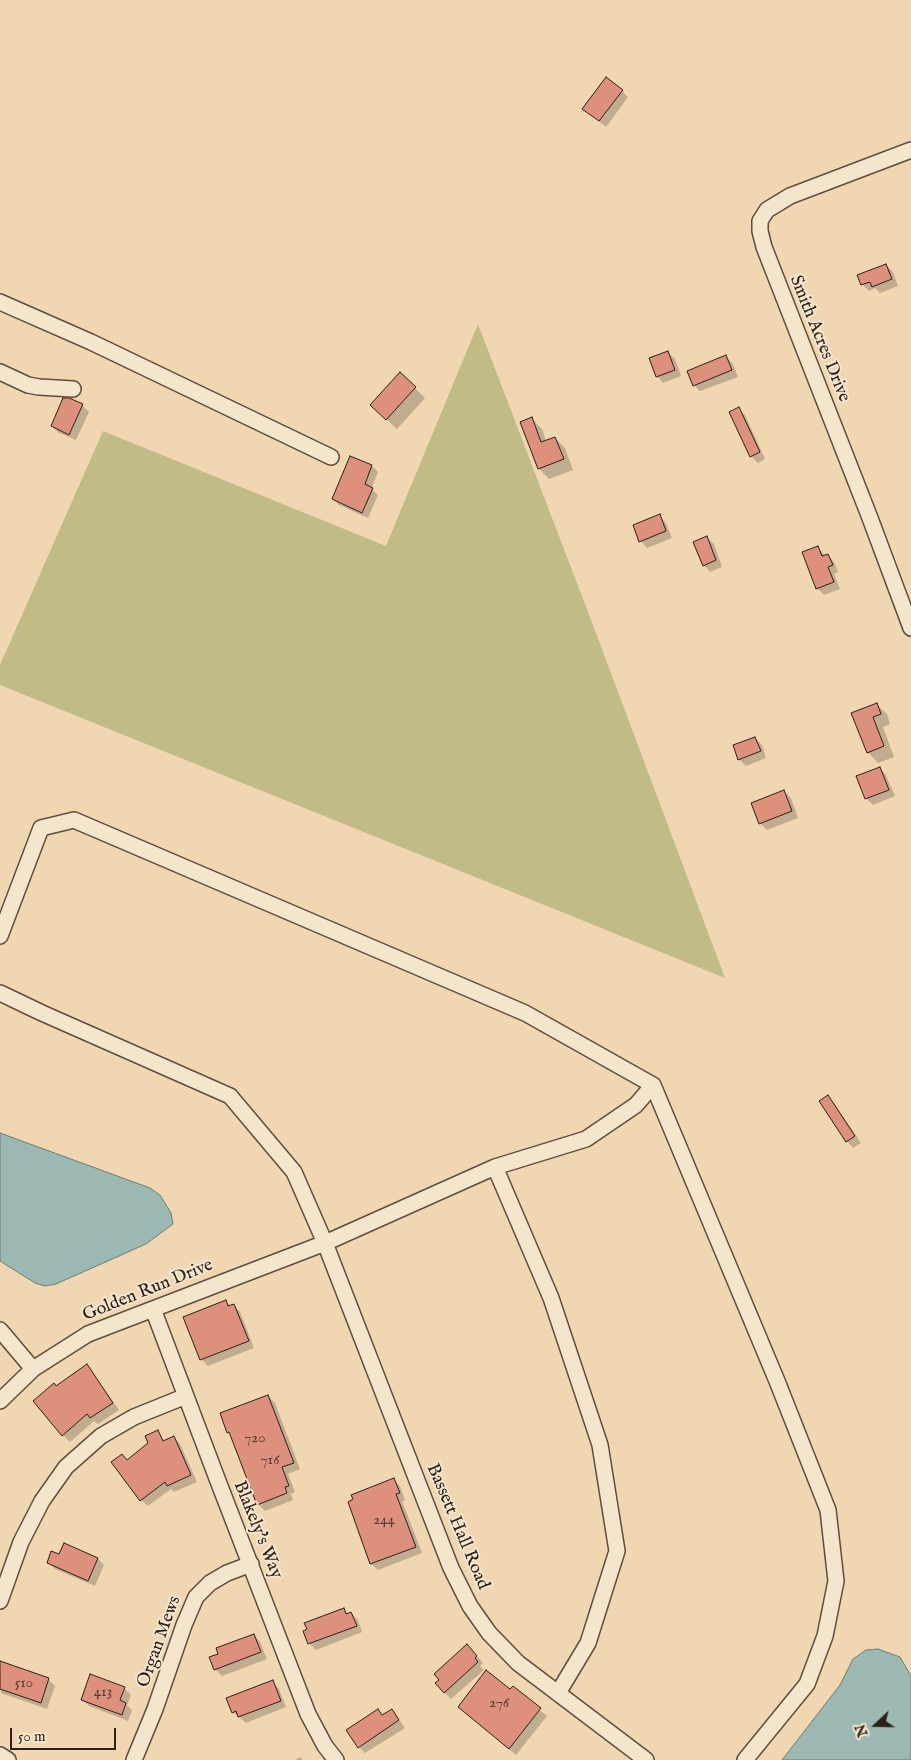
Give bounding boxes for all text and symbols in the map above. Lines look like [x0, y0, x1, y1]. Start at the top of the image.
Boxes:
street label: Smith Acres Drive [784, 273, 854, 405]
street label: Golden Run Drive [80, 1255, 216, 1327]
house number: 720 [244, 1430, 266, 1448]
house number: 716 [261, 1452, 279, 1470]
street label: Bassett Hall Road [421, 1461, 493, 1593]
street label: Blakely's Way [228, 1478, 286, 1582]
house number: 244 [373, 1512, 395, 1530]
street label: Organ Mews [133, 1593, 187, 1691]
house number: 510 [15, 1675, 33, 1693]
house number: 413 [94, 1684, 112, 1702]
house number: 276 [489, 1695, 509, 1713]
north arrow [851, 1700, 901, 1750]
scale bar [12, 1718, 119, 1750]
text: N [851, 1721, 873, 1739]
text: 50 m [18, 1727, 46, 1746]

